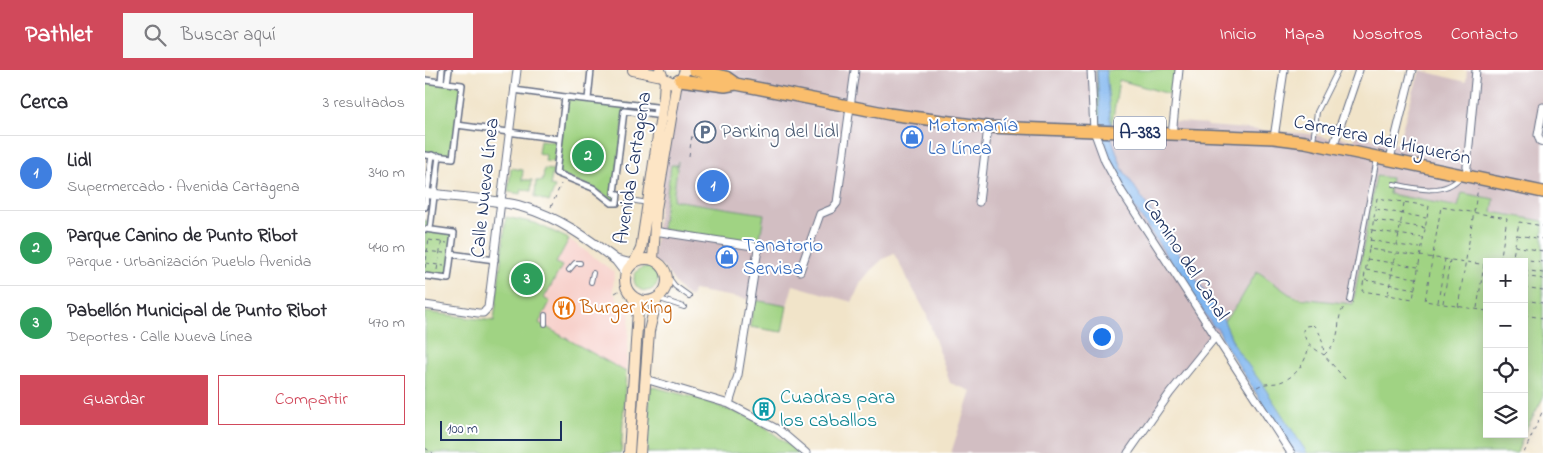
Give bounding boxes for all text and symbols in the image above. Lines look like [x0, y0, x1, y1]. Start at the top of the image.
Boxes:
search box [123, 13, 473, 58]
text: Pathlet [25, 18, 93, 53]
icon: search [141, 21, 169, 49]
text: Buscar aquí [181, 22, 276, 49]
text: Inicio [1219, 22, 1256, 48]
text: Mapa [1284, 22, 1325, 48]
text: Nosotros [1353, 22, 1423, 48]
text: Contacto [1451, 22, 1518, 48]
text: Cerca [20, 88, 68, 118]
street label: Avenida Cartagena [608, 90, 661, 247]
text: 3 resultados [323, 91, 405, 115]
street label: Carretera del Higuerón [1291, 108, 1473, 175]
place label: Motomanía La Línea [928, 112, 1018, 164]
road number: A-383 [1114, 116, 1166, 150]
street label: Calle Nueva Línea [464, 117, 508, 259]
place label: Parking del Lidl [721, 118, 839, 148]
parking icon: Parking del Lidl [693, 120, 717, 144]
shop icon: Motomanía La Línea [900, 125, 924, 149]
pin: 2 [572, 137, 604, 175]
text: Lidl [67, 148, 91, 175]
text: 1 [33, 161, 39, 185]
text: 340 m [368, 161, 405, 185]
pin: 1 [697, 167, 729, 205]
text: Supermercado · Avenida Cartagena [67, 175, 300, 199]
street label: Camino del Canal [1135, 193, 1235, 327]
text: Parque Canino de Punto Ribot [67, 223, 298, 250]
place label: Tanatorio Servisa [743, 232, 823, 284]
text: 2 [32, 236, 40, 260]
text: 440 m [368, 236, 405, 260]
shop icon: Tanatorio Servisa [715, 245, 739, 269]
text: Parque · Urbanización Pueblo Avenida [67, 250, 311, 274]
map controls [1483, 258, 1528, 438]
button: + [1483, 258, 1528, 303]
pin: 3 [511, 260, 543, 298]
place label: Burger King [579, 294, 672, 324]
restaurant icon: Burger King [552, 296, 576, 320]
text: Pabellón Municipal de Punto Ribot [67, 298, 327, 325]
button: − [1483, 303, 1528, 348]
text: 3 [33, 311, 39, 335]
text: 470 m [368, 311, 405, 335]
your location [1089, 324, 1115, 350]
text: Deportes · Calle Nueva Línea [67, 325, 252, 349]
button: locate [1483, 348, 1528, 393]
button: Guardar [20, 375, 208, 425]
button: Compartir [218, 375, 405, 425]
place label: Cuadras para los caballos [780, 384, 895, 436]
button: layers [1483, 393, 1528, 438]
building icon: Cuadras para los caballos [752, 397, 776, 421]
scale bar [440, 418, 563, 441]
text: 100 m [447, 419, 478, 440]

